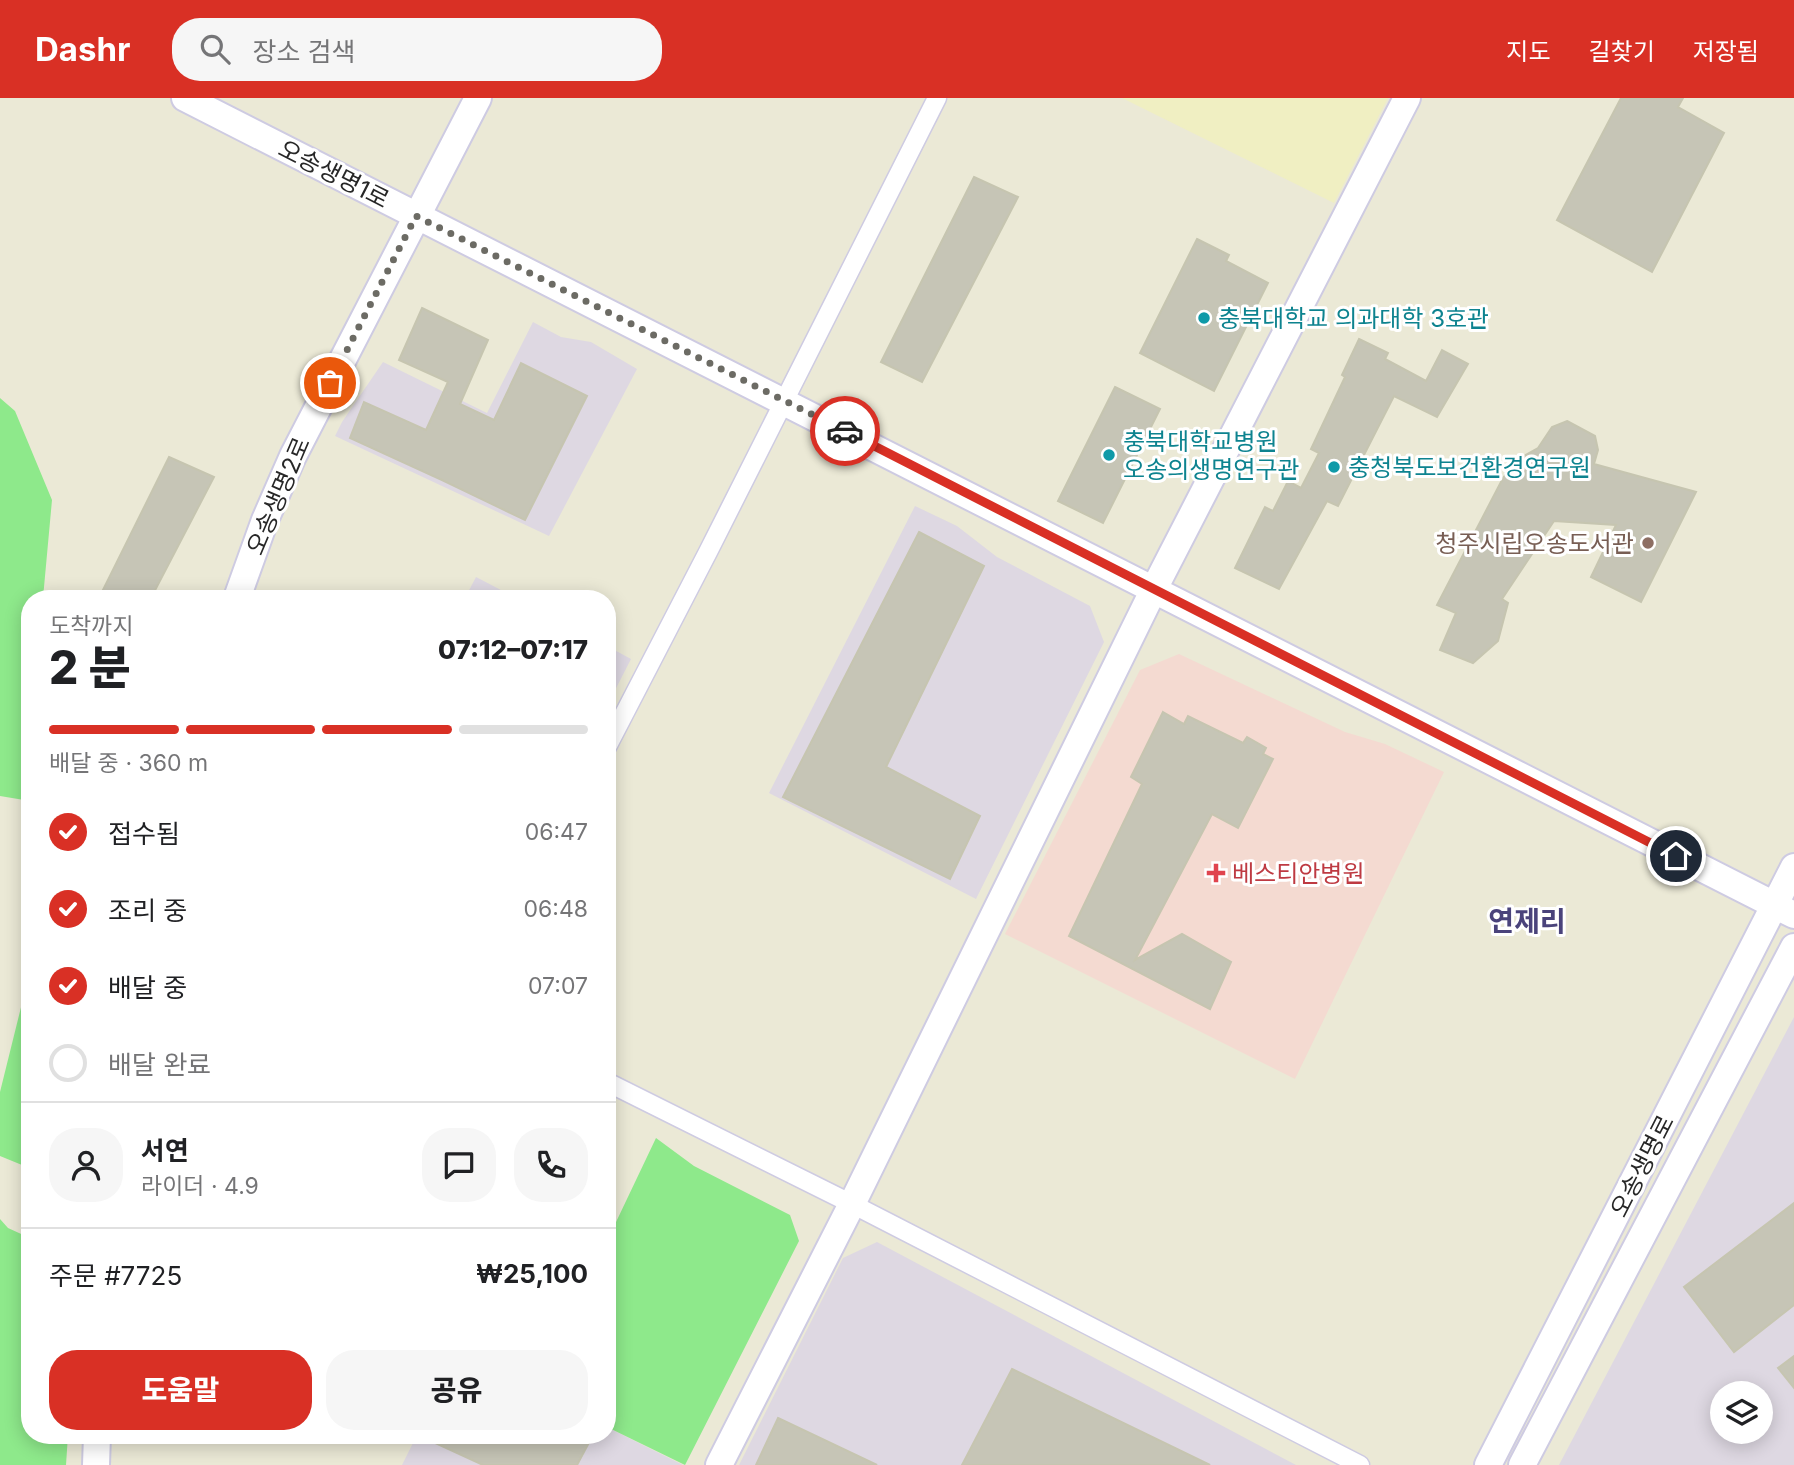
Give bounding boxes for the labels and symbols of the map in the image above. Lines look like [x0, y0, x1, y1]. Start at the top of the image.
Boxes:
street label: 오송생명1로 [274, 134, 394, 214]
place label: 충북대학교 의과대학 3호관 [1218, 304, 1489, 333]
marker: 충북대학교 의과대학 3호관 [1196, 310, 1212, 326]
pin [300, 353, 360, 413]
courier [810, 396, 880, 466]
place label: 충북대학교병원 오송의생명연구관 [1123, 427, 1300, 484]
street label: 오송생명2로 [240, 433, 316, 559]
marker: 충북대학교병원 오송의생명연구관 [1101, 447, 1117, 463]
place label: 충청북도보건환경연구원 [1348, 453, 1591, 482]
marker: 충청북도보건환경연구원 [1326, 459, 1342, 475]
place label: 청주시립오송도서관 [1435, 529, 1634, 558]
marker: 청주시립오송도서관 [1640, 535, 1656, 551]
pin [1646, 826, 1706, 886]
place label: 베스티안병원 [1232, 859, 1364, 888]
marker: 베스티안병원 [1206, 863, 1226, 883]
district label: 연제리 [1488, 904, 1566, 938]
street label: 오송생명로 [1604, 1110, 1680, 1222]

